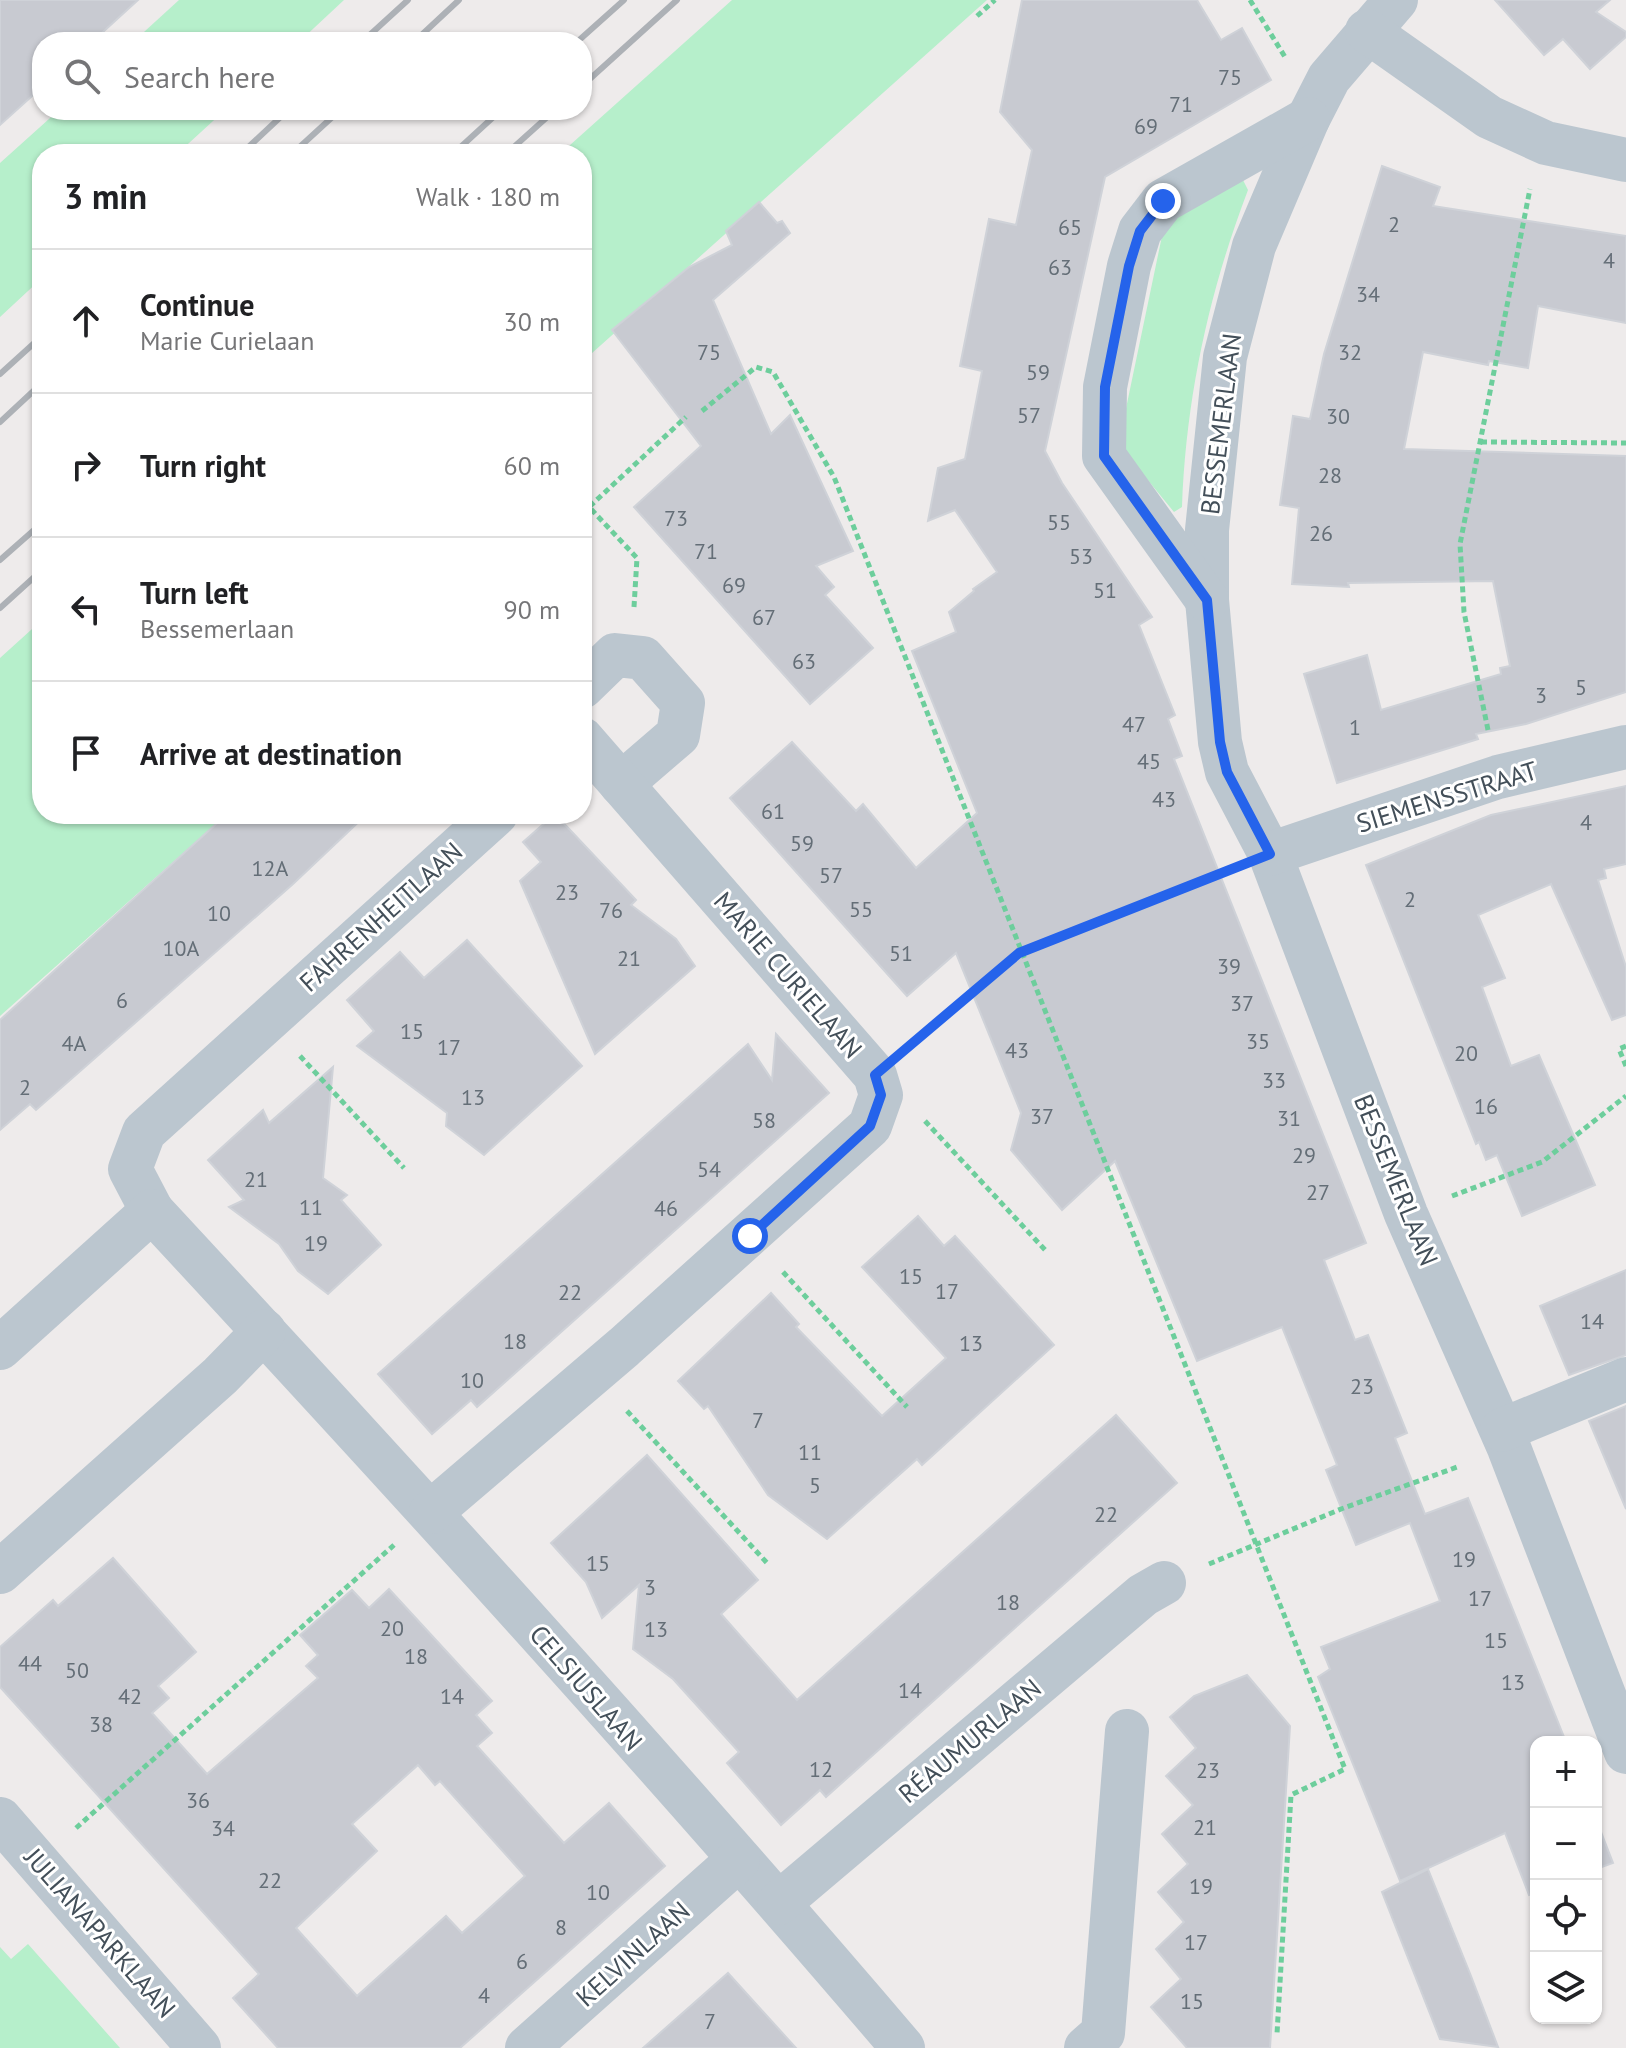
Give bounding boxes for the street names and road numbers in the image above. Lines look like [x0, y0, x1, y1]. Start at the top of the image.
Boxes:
street label: BESSEMERLAAN [1193, 332, 1248, 516]
street label: SIEMENSSTRAAT [1352, 753, 1541, 840]
street label: FAHRENHEITLAAN [292, 835, 469, 998]
street label: MARIE CURIELAAN [707, 885, 870, 1065]
street label: BESSEMERLAAN [1347, 1089, 1446, 1270]
street label: CELSIUSLAAN [523, 1618, 650, 1757]
street label: RÉAUMURLAAN [892, 1671, 1048, 1810]
street label: JULIANAPARKLAAN [17, 1840, 183, 2024]
street label: KELVINLAAN [569, 1894, 696, 2013]

